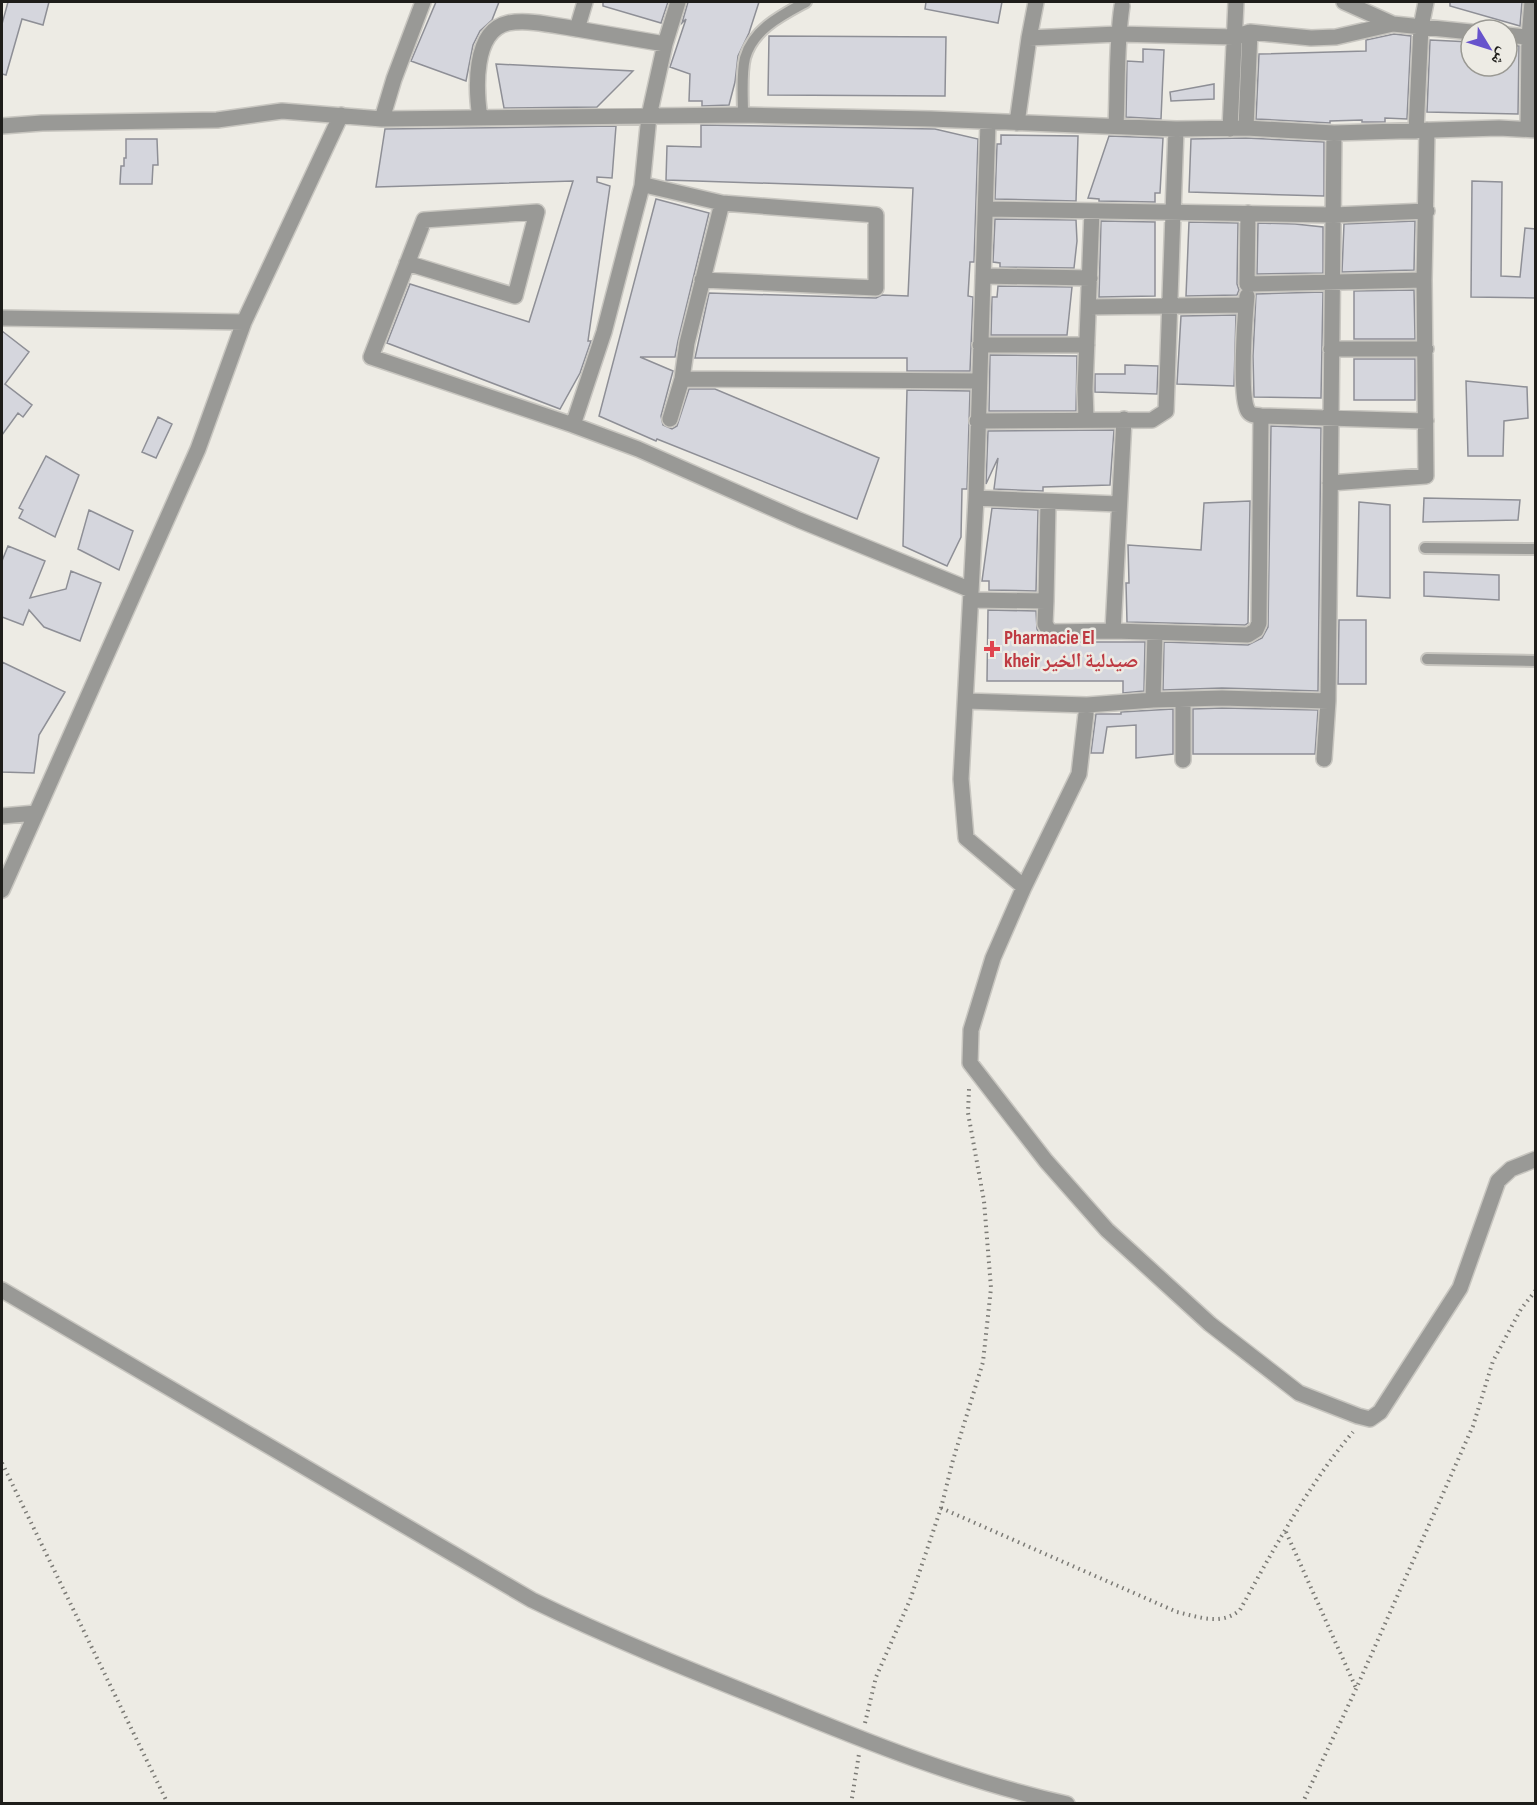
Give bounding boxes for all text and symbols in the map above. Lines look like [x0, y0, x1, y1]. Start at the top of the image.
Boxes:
north arrow [1459, 18, 1519, 78]
text: ش [1487, 44, 1512, 69]
place label: Pharmacie El kheir صيدلية الخير [1004, 626, 1138, 673]
marker: Pharmacie El kheir صيدلية الخير [985, 642, 999, 656]

